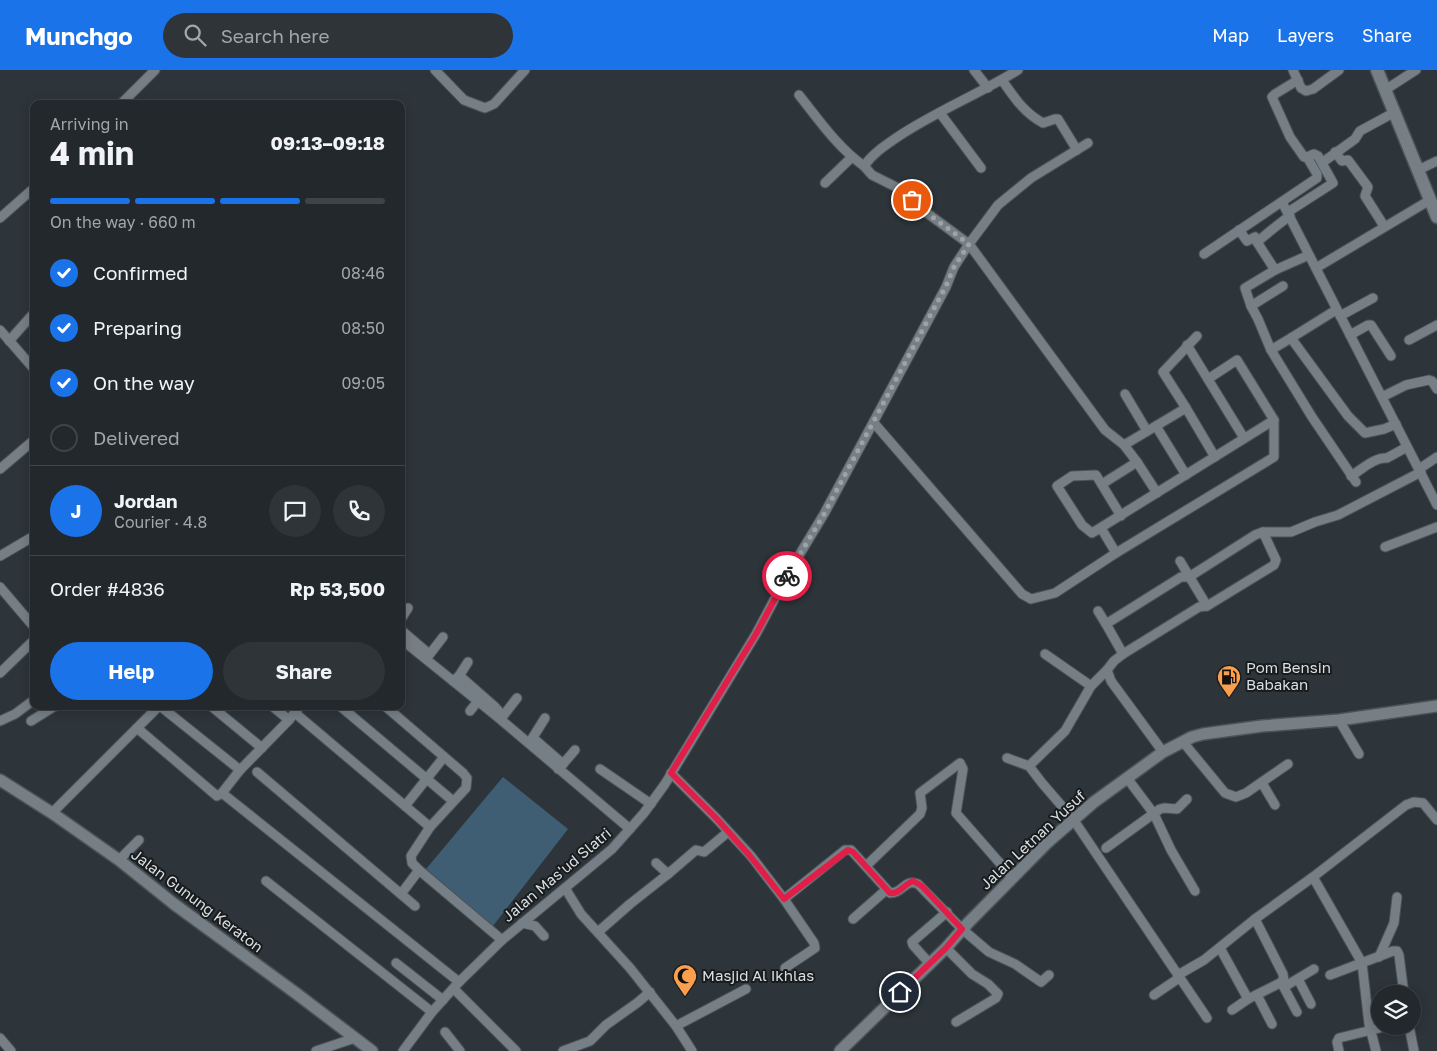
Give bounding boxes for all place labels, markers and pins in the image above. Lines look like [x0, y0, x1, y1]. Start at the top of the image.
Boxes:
pin [891, 179, 933, 221]
place label: Pom Bensin Babakan [1246, 658, 1331, 693]
fuel station icon: Pom Bensin Babakan [1216, 664, 1242, 698]
mosque icon: Masjid Al Ikhlas [672, 963, 698, 997]
place label: Masjid Al Ikhlas [702, 966, 814, 984]
pin [879, 971, 921, 1013]

